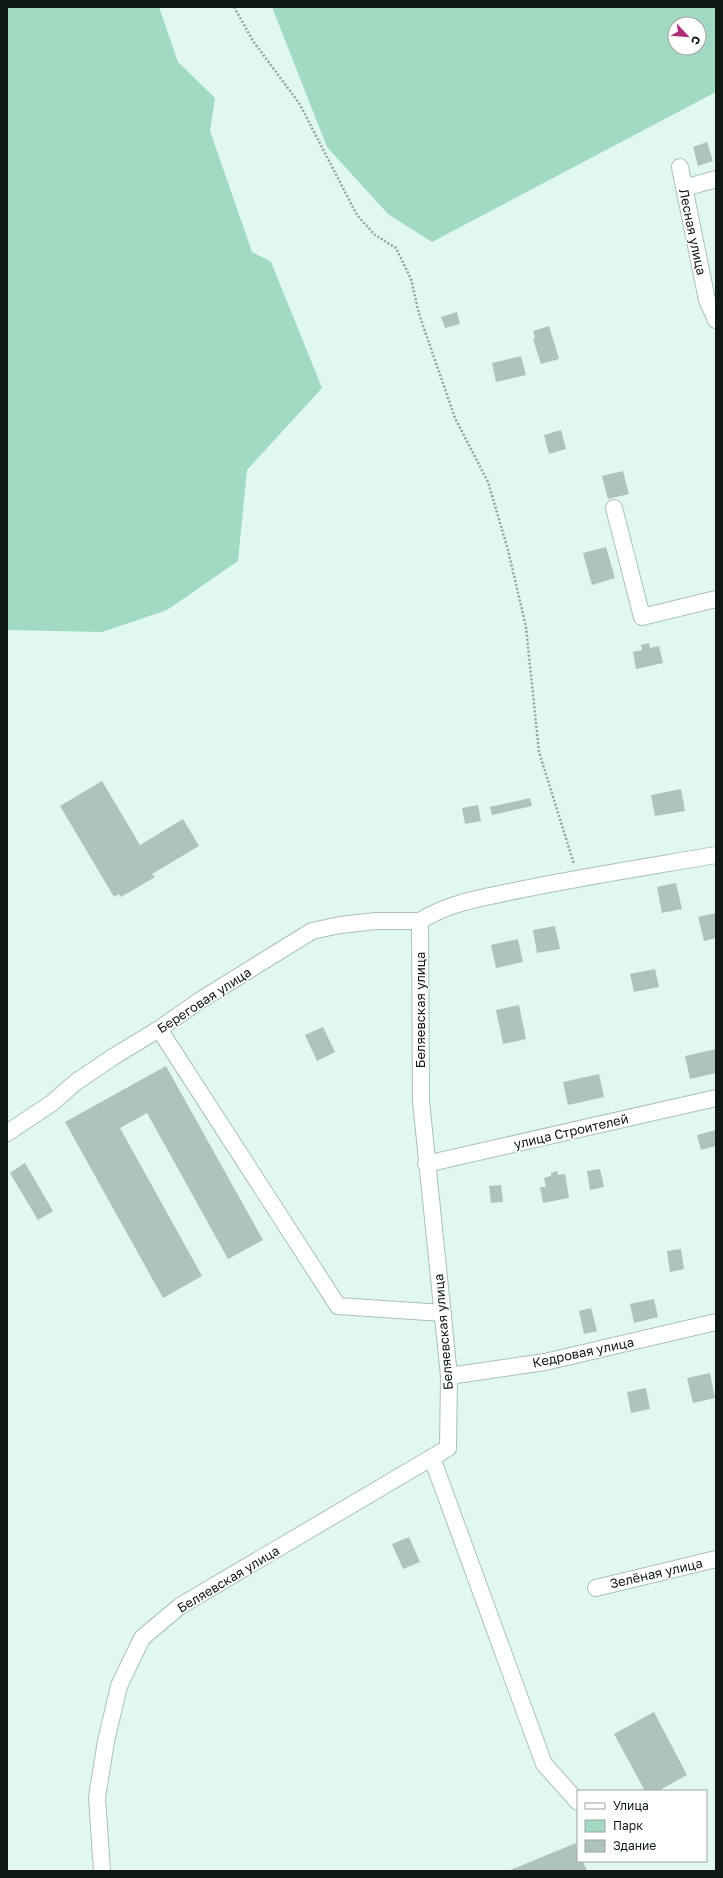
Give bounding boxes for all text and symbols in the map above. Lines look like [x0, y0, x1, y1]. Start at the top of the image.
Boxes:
north arrow [667, 16, 707, 56]
text: С [689, 34, 704, 47]
street label: Лесная улица [676, 187, 710, 277]
street label: Беляевская улица [412, 952, 428, 1068]
street label: Береговая улица [154, 964, 254, 1036]
street label: улица Строителей [512, 1110, 630, 1152]
street label: Беляевская улица [430, 1273, 456, 1391]
street label: Кедровая улица [531, 1333, 635, 1371]
street label: Беляевская улица [174, 1542, 282, 1616]
street label: Зелёная улица [608, 1555, 704, 1591]
legend [577, 1790, 707, 1862]
text: Улица [613, 1798, 649, 1813]
text: Парк [613, 1818, 643, 1833]
text: Здание [613, 1838, 656, 1853]

